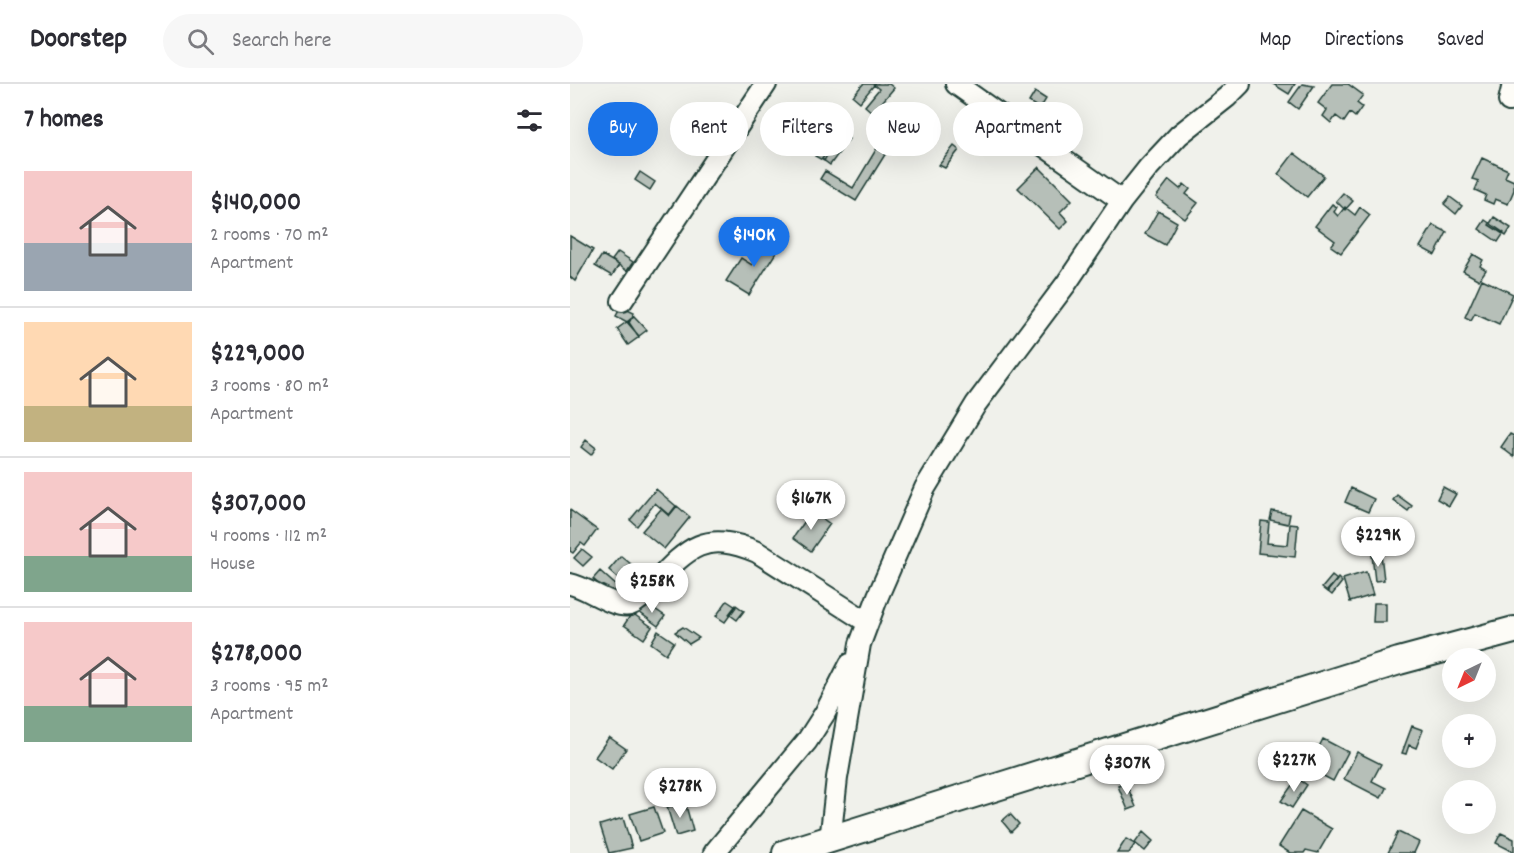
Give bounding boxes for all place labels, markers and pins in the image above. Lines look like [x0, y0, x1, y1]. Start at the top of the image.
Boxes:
pin: $140K [712, 217, 796, 268]
pin: $167K [769, 480, 853, 531]
pin: $229K [1336, 517, 1420, 568]
pin: $258K [610, 563, 694, 614]
pin: $227K [1252, 742, 1336, 793]
pin: $307K [1085, 745, 1169, 796]
pin: $278K [638, 768, 722, 819]

